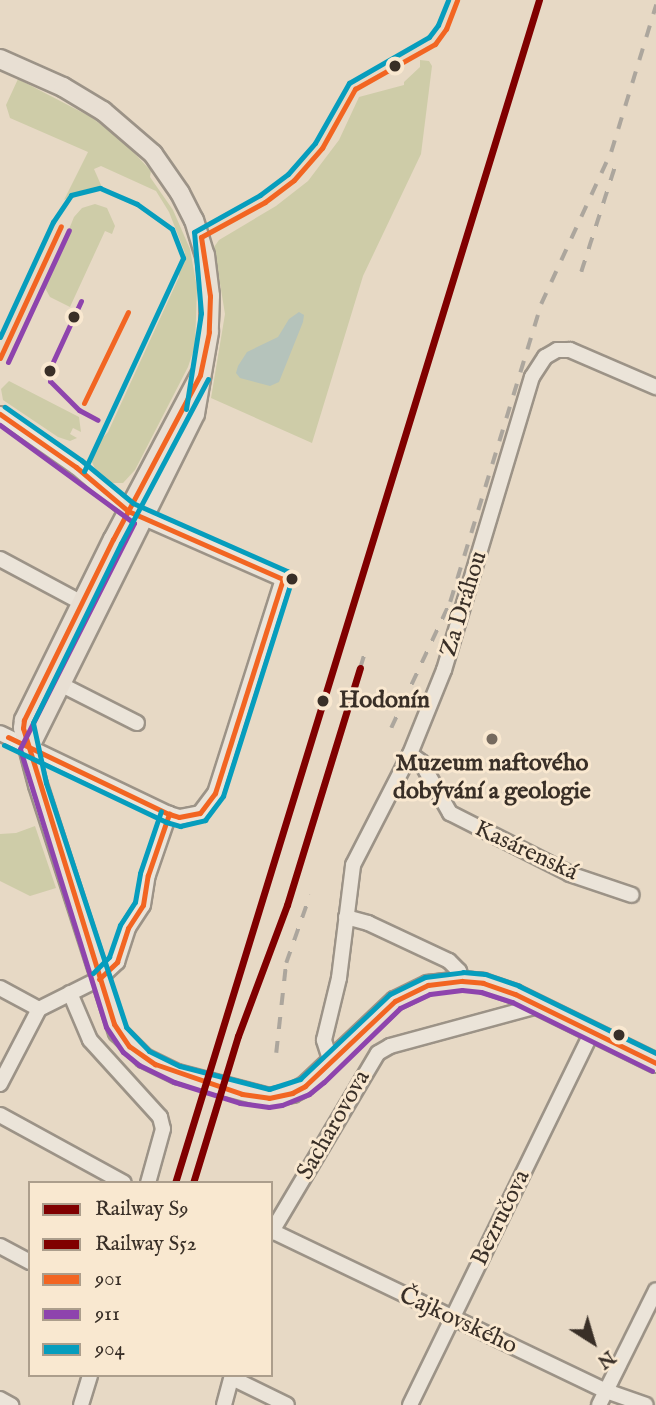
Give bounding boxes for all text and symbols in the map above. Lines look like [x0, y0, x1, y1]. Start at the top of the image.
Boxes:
unlabelled marker [388, 59, 402, 73]
unlabelled marker [67, 310, 81, 324]
unlabelled marker [43, 364, 57, 378]
street label: Za Dráhou [434, 548, 494, 660]
unlabelled marker [285, 572, 299, 586]
place label: Hodonín [339, 687, 430, 715]
marker: Hodonín [313, 691, 333, 711]
marker: Muzeum naftového dobývání a geologie [484, 731, 500, 747]
place label: Muzeum naftového dobývání a geologie [393, 750, 591, 806]
street label: Kasárenská [470, 815, 582, 887]
unlabelled marker [612, 1028, 626, 1042]
street label: Sacharovova [291, 1065, 377, 1185]
street label: Bezručova [465, 1165, 537, 1271]
legend [28, 1181, 273, 1377]
text: Railway S9 [95, 1196, 188, 1223]
text: Railway S52 [95, 1231, 197, 1258]
text: 901 [95, 1266, 122, 1293]
street label: Čajkovského [394, 1281, 522, 1361]
text: 911 [95, 1301, 120, 1328]
north arrow [558, 1307, 628, 1377]
text: 904 [95, 1336, 125, 1363]
text: N [592, 1344, 619, 1373]

